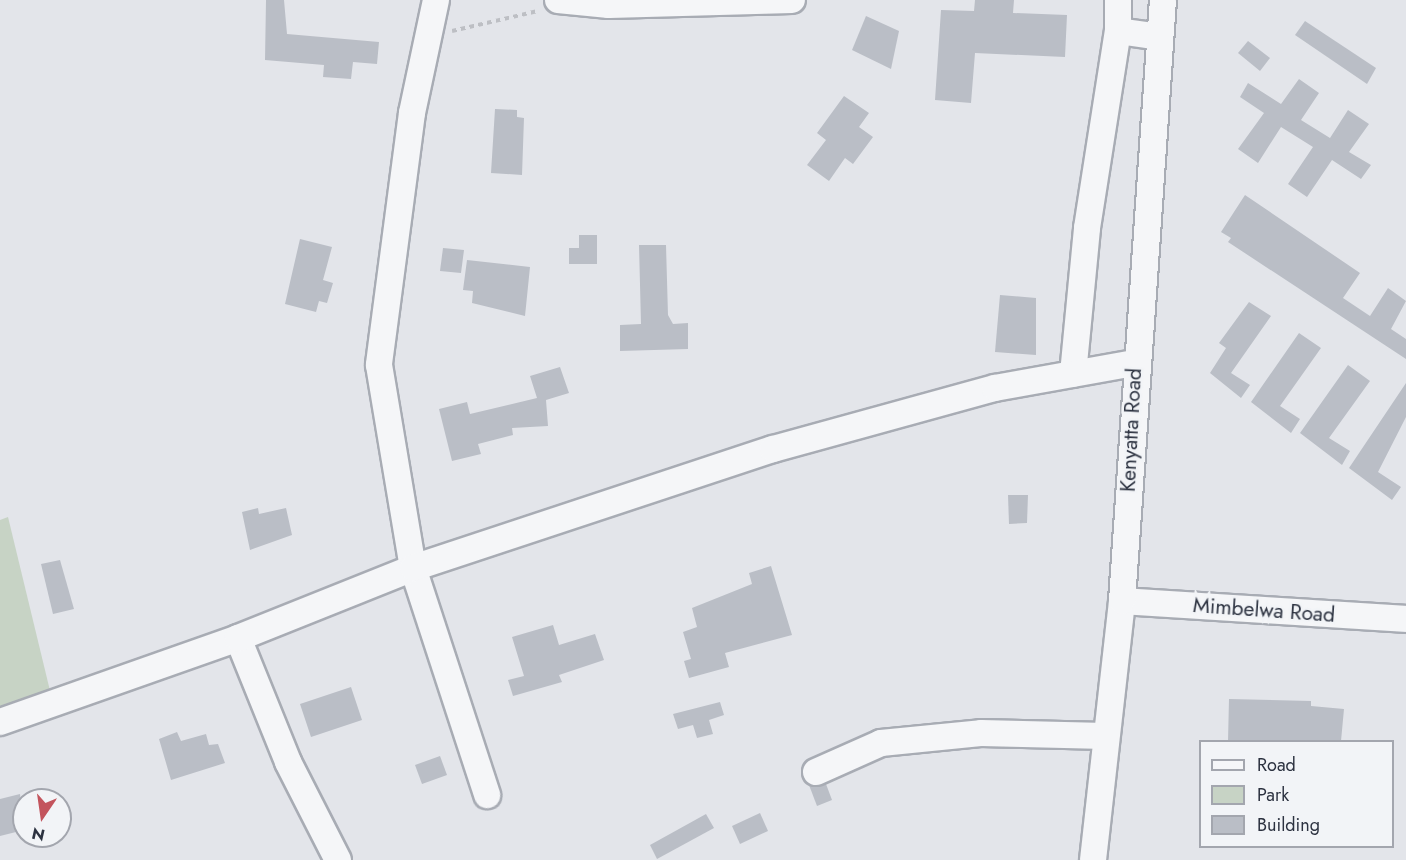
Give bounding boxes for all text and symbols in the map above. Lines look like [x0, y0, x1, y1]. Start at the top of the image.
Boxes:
street label: Kenyatta Road [1115, 367, 1147, 493]
street label: Mimbelwa Road [1192, 592, 1336, 628]
legend [1199, 740, 1394, 848]
text: Road [1257, 752, 1296, 778]
text: Park [1257, 782, 1289, 808]
north arrow [12, 788, 72, 848]
text: Building [1257, 812, 1320, 838]
text: N [30, 821, 47, 847]

